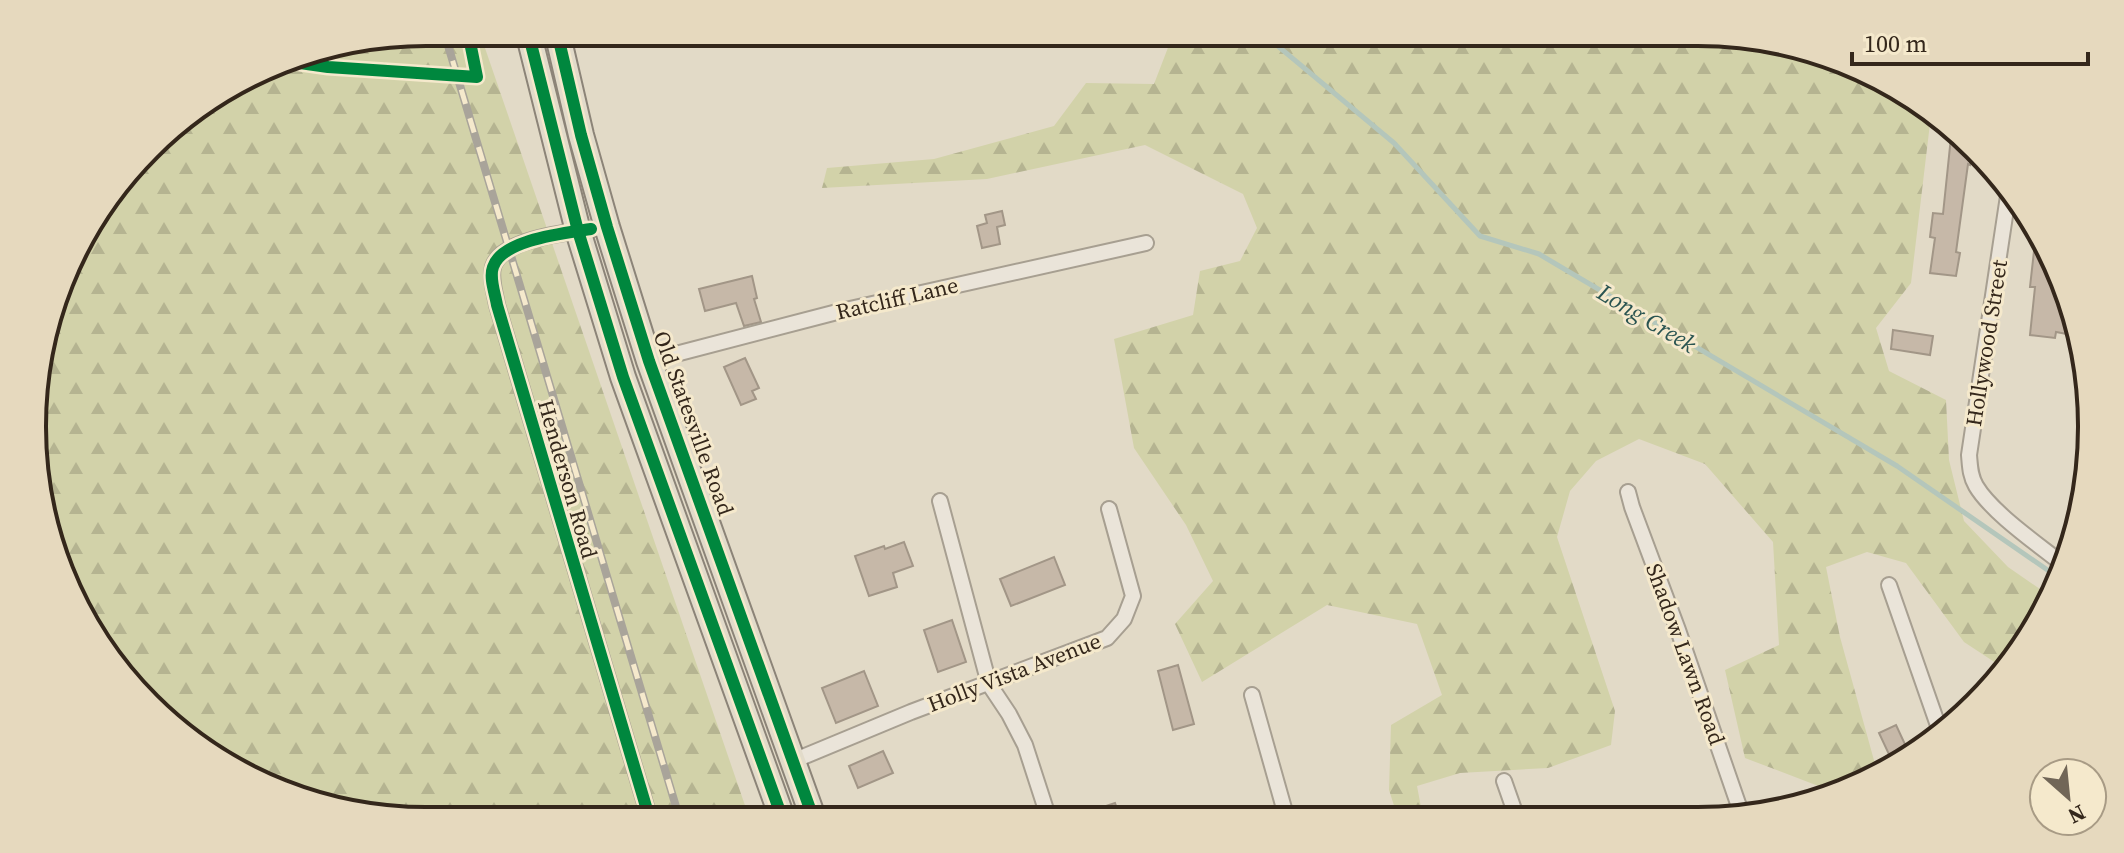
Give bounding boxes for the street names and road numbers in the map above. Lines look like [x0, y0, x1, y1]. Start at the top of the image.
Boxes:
street label: Hollywood Street [1958, 257, 2014, 428]
street label: Ratcliff Lane [833, 269, 961, 327]
street label: Old Statesville Road [647, 327, 741, 520]
street label: Henderson Road [531, 396, 605, 563]
street label: Shadow Lawn Road [1639, 559, 1733, 749]
street label: Holly Vista Avenue [923, 625, 1105, 719]

